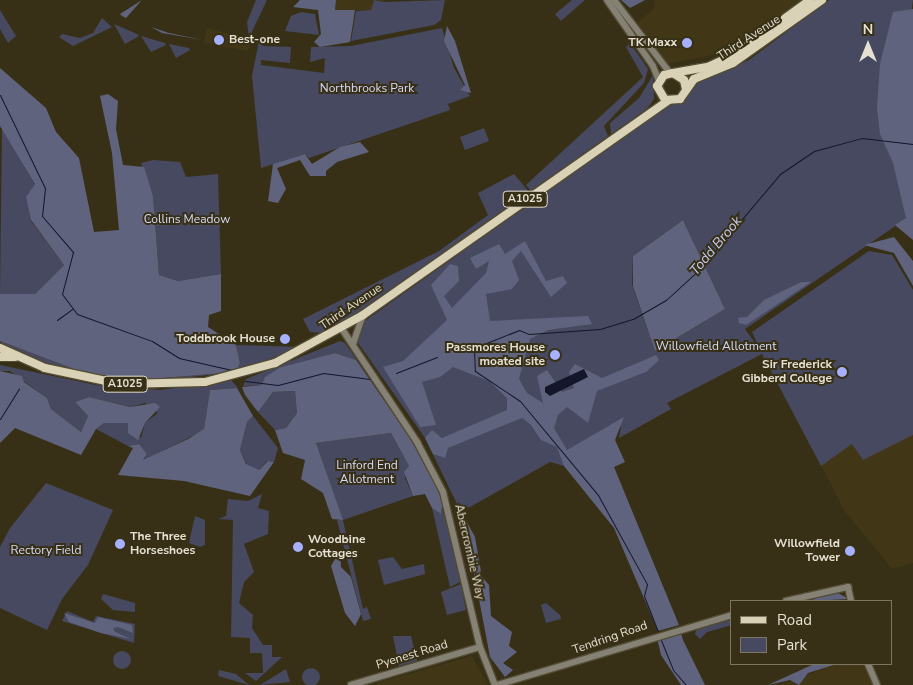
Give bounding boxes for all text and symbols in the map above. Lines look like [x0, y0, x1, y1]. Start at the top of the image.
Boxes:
street label: Third Avenue [715, 12, 783, 64]
north arrow [843, 20, 893, 70]
text: N [863, 20, 873, 39]
place label: Best-one [229, 33, 280, 47]
marker: Best-one [213, 34, 225, 46]
place label: TK Maxx [628, 36, 677, 50]
marker: TK Maxx [681, 37, 693, 49]
park label: Northbrooks Park [320, 82, 414, 96]
road number: A1025 [502, 190, 548, 208]
park label: Collins Meadow [144, 213, 230, 227]
water label: Todd Brook [686, 213, 746, 279]
street label: Third Avenue [317, 281, 385, 333]
place label: Toddbrook House [176, 332, 275, 346]
marker: Toddbrook House [279, 333, 291, 345]
park label: Willowfield Allotment [656, 340, 776, 354]
place label: Passmores House moated site [446, 341, 545, 369]
marker: Passmores House moated site [549, 349, 561, 361]
place label: Sir Frederick Gibberd College [742, 358, 832, 386]
marker: Sir Frederick Gibberd College [836, 366, 848, 378]
road number: A1025 [102, 376, 148, 392]
park label: Linford End Allotment [336, 459, 398, 487]
street label: Abercrombie Way [451, 503, 487, 601]
place label: The Three Horseshoes [130, 530, 195, 558]
place label: Woodbine Cottages [308, 533, 365, 561]
place label: Willowfield Tower [774, 537, 840, 565]
marker: The Three Horseshoes [114, 538, 126, 550]
marker: Woodbine Cottages [292, 541, 304, 553]
park label: Rectory Field [11, 544, 81, 558]
marker: Willowfield Tower [844, 545, 856, 557]
legend [730, 600, 893, 665]
text: Road [777, 610, 812, 630]
street label: Tendring Road [571, 618, 649, 658]
text: Park [777, 635, 807, 655]
street label: Pyenest Road [374, 637, 450, 673]

